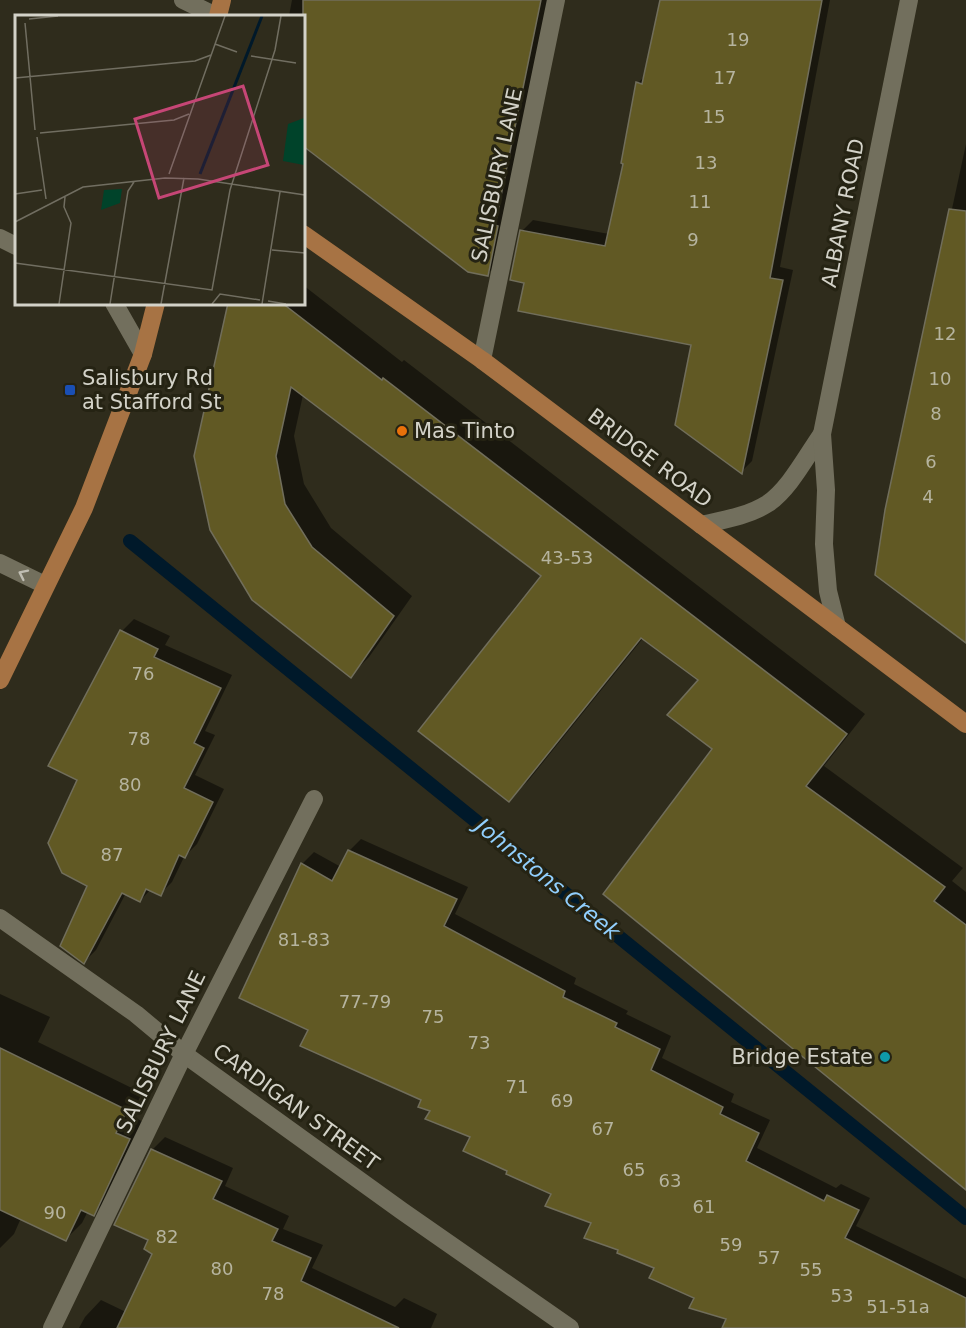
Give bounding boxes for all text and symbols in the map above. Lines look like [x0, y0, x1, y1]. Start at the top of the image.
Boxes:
inset map [15, 15, 304, 304]
house number: 19 [727, 29, 749, 50]
house number: 17 [714, 67, 736, 88]
street label: SALISBURY LANE [467, 86, 527, 264]
house number: 15 [703, 106, 725, 127]
street label: ALBANY ROAD [817, 136, 869, 290]
house number: 13 [695, 152, 717, 173]
house number: 11 [689, 191, 711, 212]
house number: 9 [687, 229, 699, 250]
house number: 12 [934, 323, 956, 344]
place label: Salisbury Rd at Stafford St [82, 366, 221, 414]
house number: 10 [929, 368, 951, 389]
marker: Salisbury Rd at Stafford St [63, 383, 77, 397]
house number: 8 [930, 403, 942, 424]
street label: BRIDGE ROAD [583, 404, 717, 512]
place label: Mas Tinto [414, 419, 515, 443]
marker: Mas Tinto [395, 424, 409, 438]
house number: 6 [925, 451, 937, 472]
house number: 4 [922, 486, 934, 507]
house number: 43-53 [541, 547, 593, 568]
one-way arrow [18, 569, 29, 581]
house number: 76 [132, 663, 154, 684]
house number: 78 [128, 728, 150, 749]
house number: 80 [119, 774, 141, 795]
water label: Johnstons Creek [468, 811, 626, 946]
house number: 87 [101, 844, 123, 865]
house number: 81-83 [278, 929, 330, 950]
street label: SALISBURY LANE [111, 967, 211, 1137]
house number: 77-79 [339, 991, 391, 1012]
house number: 75 [422, 1006, 444, 1027]
house number: 73 [468, 1032, 490, 1053]
street label: CARDIGAN STREET [208, 1039, 384, 1175]
place label: Bridge Estate [731, 1045, 873, 1069]
marker: Bridge Estate [878, 1050, 892, 1064]
house number: 71 [506, 1076, 528, 1097]
house number: 69 [551, 1090, 573, 1111]
house number: 67 [592, 1118, 614, 1139]
house number: 65 [623, 1159, 645, 1180]
house number: 63 [659, 1170, 681, 1191]
house number: 61 [693, 1196, 715, 1217]
house number: 90 [44, 1202, 66, 1223]
house number: 82 [156, 1226, 178, 1247]
house number: 59 [720, 1234, 742, 1255]
house number: 57 [758, 1247, 780, 1268]
house number: 80 [211, 1258, 233, 1279]
house number: 55 [800, 1259, 822, 1280]
house number: 78 [262, 1283, 284, 1304]
house number: 53 [831, 1285, 853, 1306]
house number: 51-51a [866, 1296, 930, 1317]

